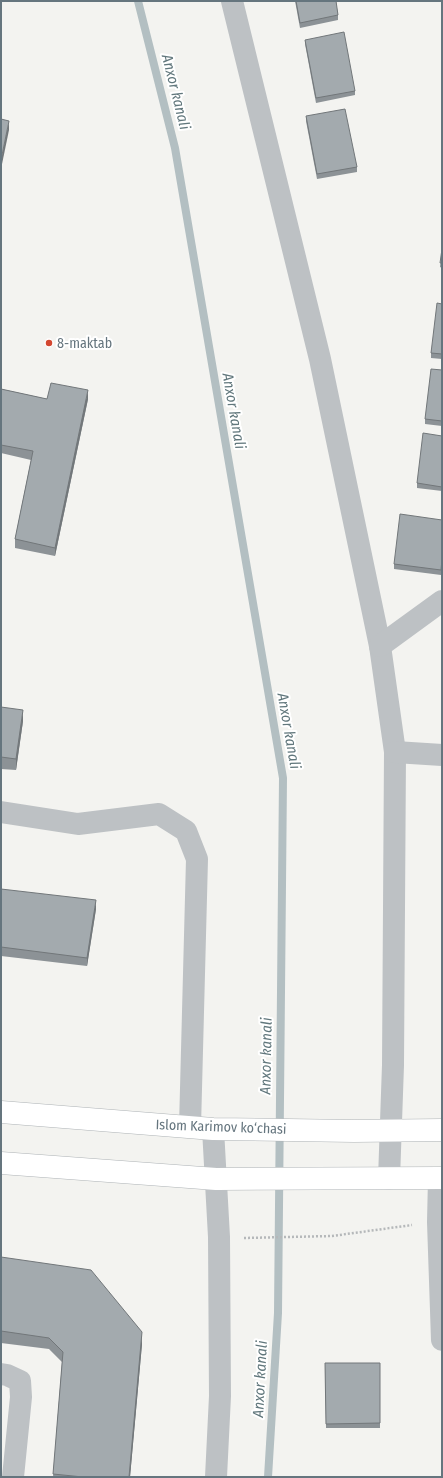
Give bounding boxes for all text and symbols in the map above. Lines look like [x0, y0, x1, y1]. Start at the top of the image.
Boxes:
water label: Anxor kanali [158, 51, 194, 132]
place label: 8-maktab [57, 335, 112, 352]
marker: 8-maktab [44, 338, 54, 348]
water label: Anxor kanali [218, 371, 250, 451]
water label: Anxor kanali [273, 691, 305, 771]
water label: Anxor kanali [256, 1017, 276, 1096]
street label: Islom Karimov ko‘chasi [155, 1116, 287, 1138]
water label: Anxor kanali [249, 1340, 271, 1419]

